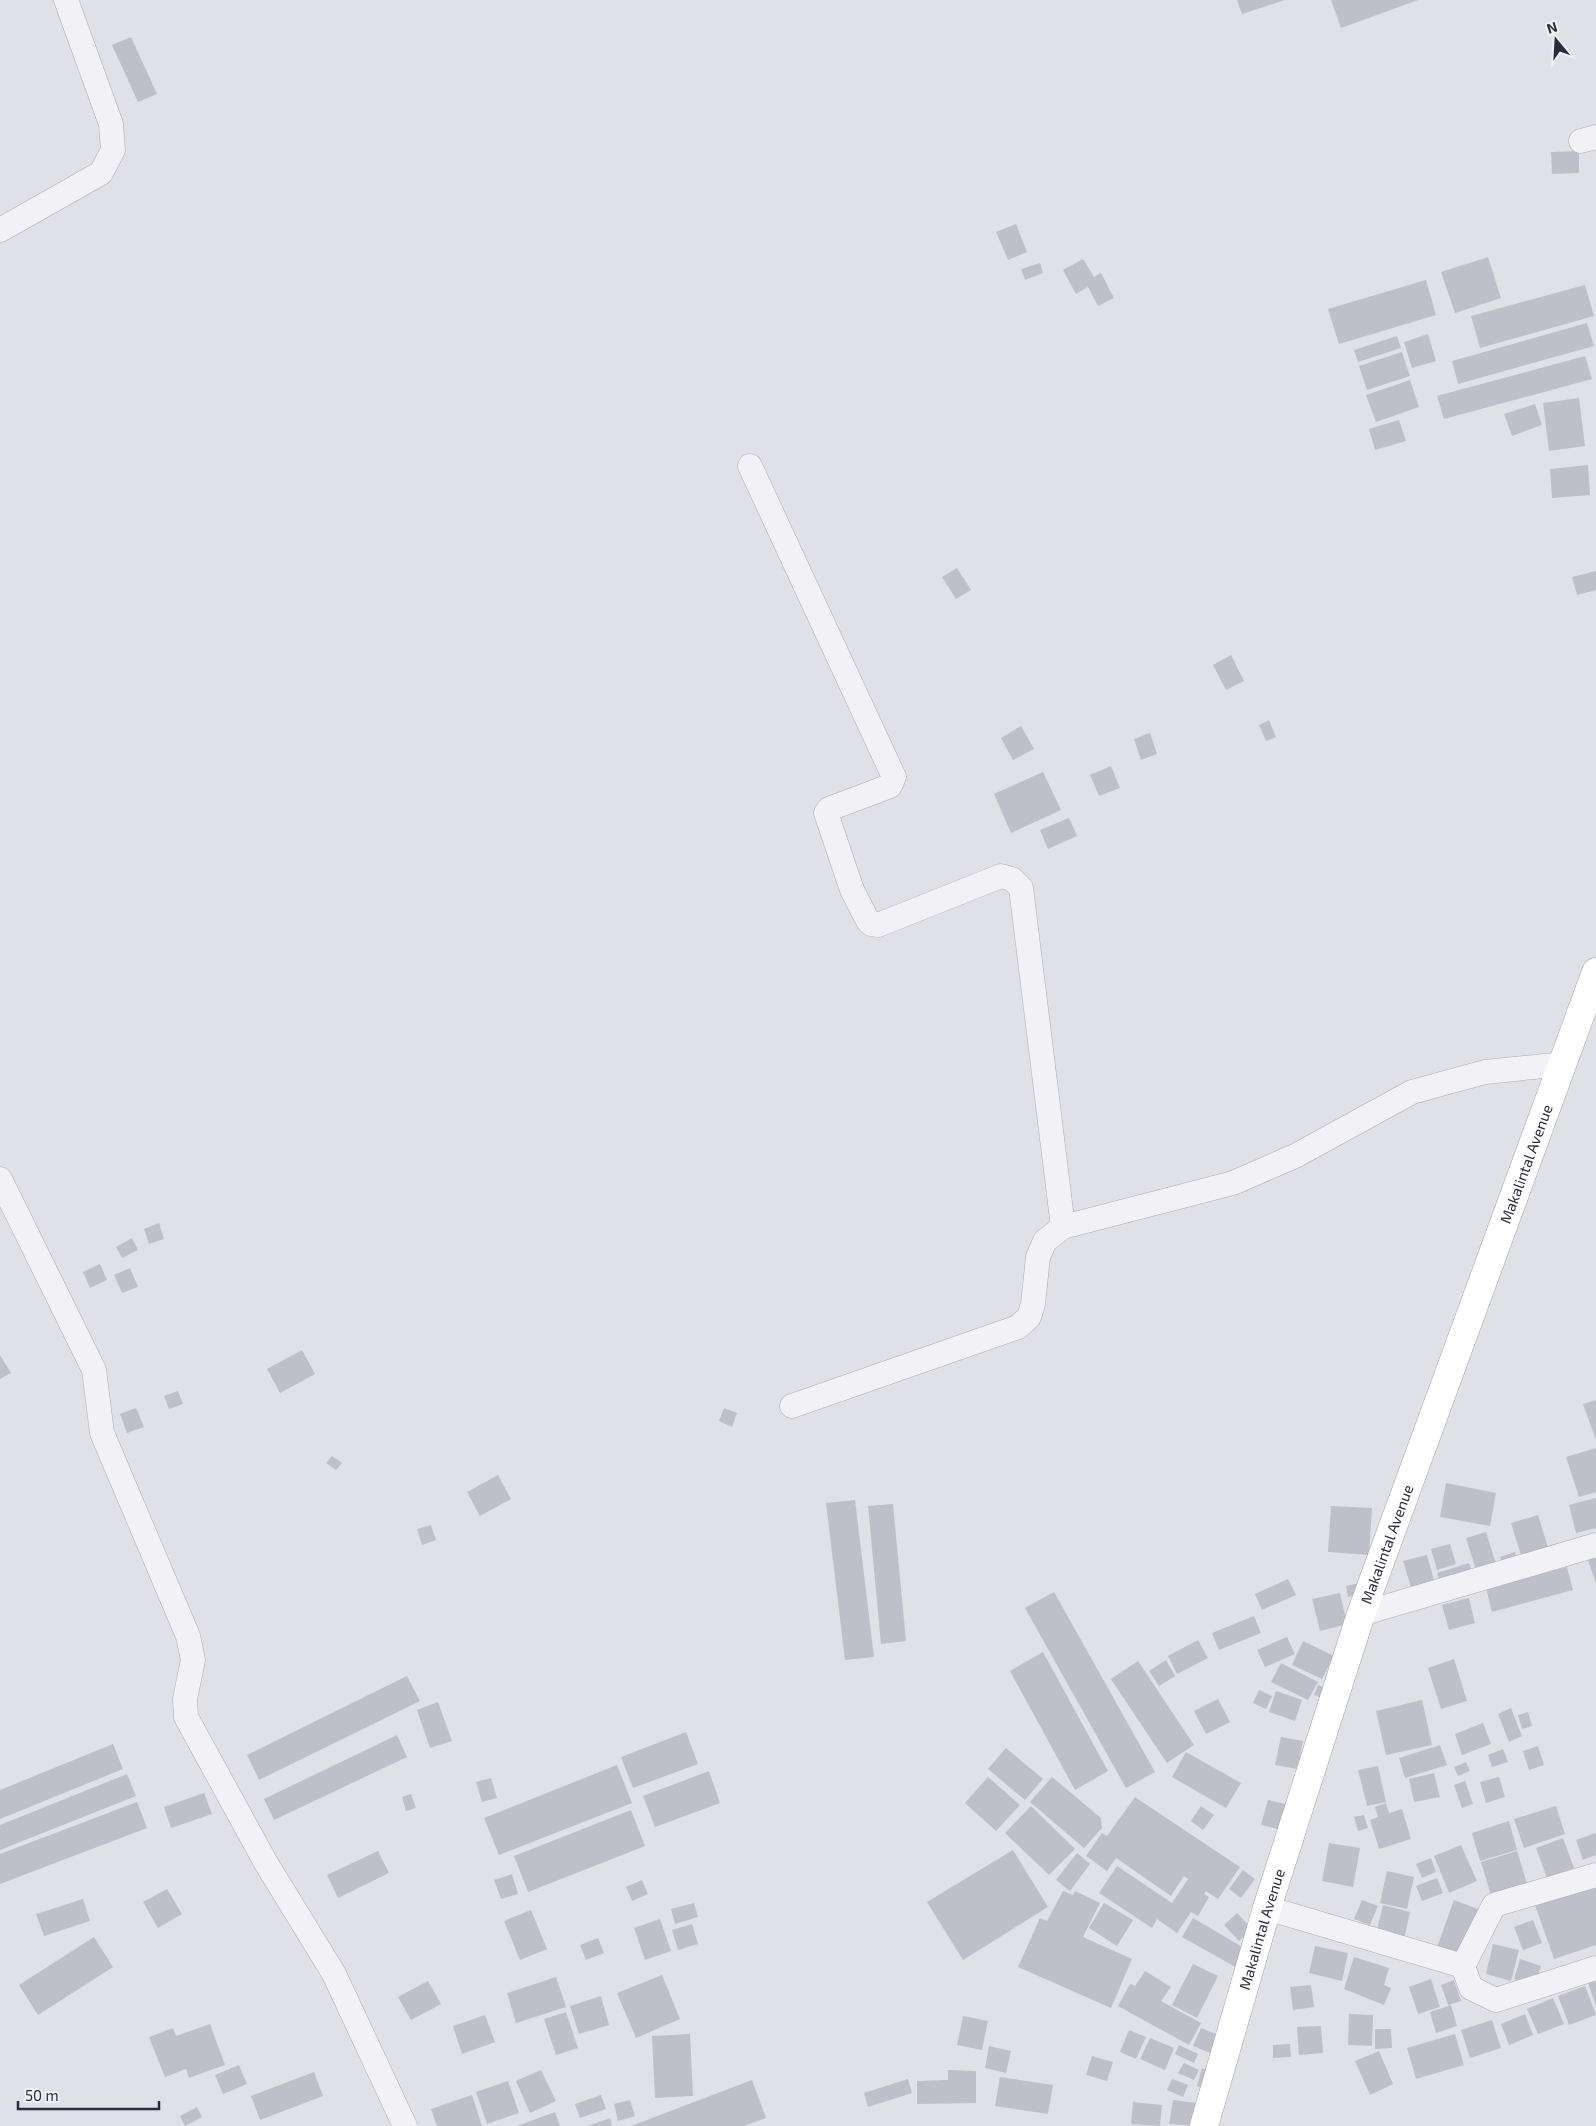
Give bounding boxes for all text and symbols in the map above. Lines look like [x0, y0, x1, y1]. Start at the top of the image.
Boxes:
north arrow [1531, 15, 1581, 65]
text: N [1544, 18, 1559, 37]
street label: Makalintal Avenue [1496, 1102, 1556, 1226]
street label: Makalintal Avenue [1357, 1482, 1417, 1606]
street label: Makalintal Avenue [1235, 1866, 1288, 1992]
scale bar [18, 2078, 159, 2110]
text: 50 m [25, 2086, 59, 2104]

